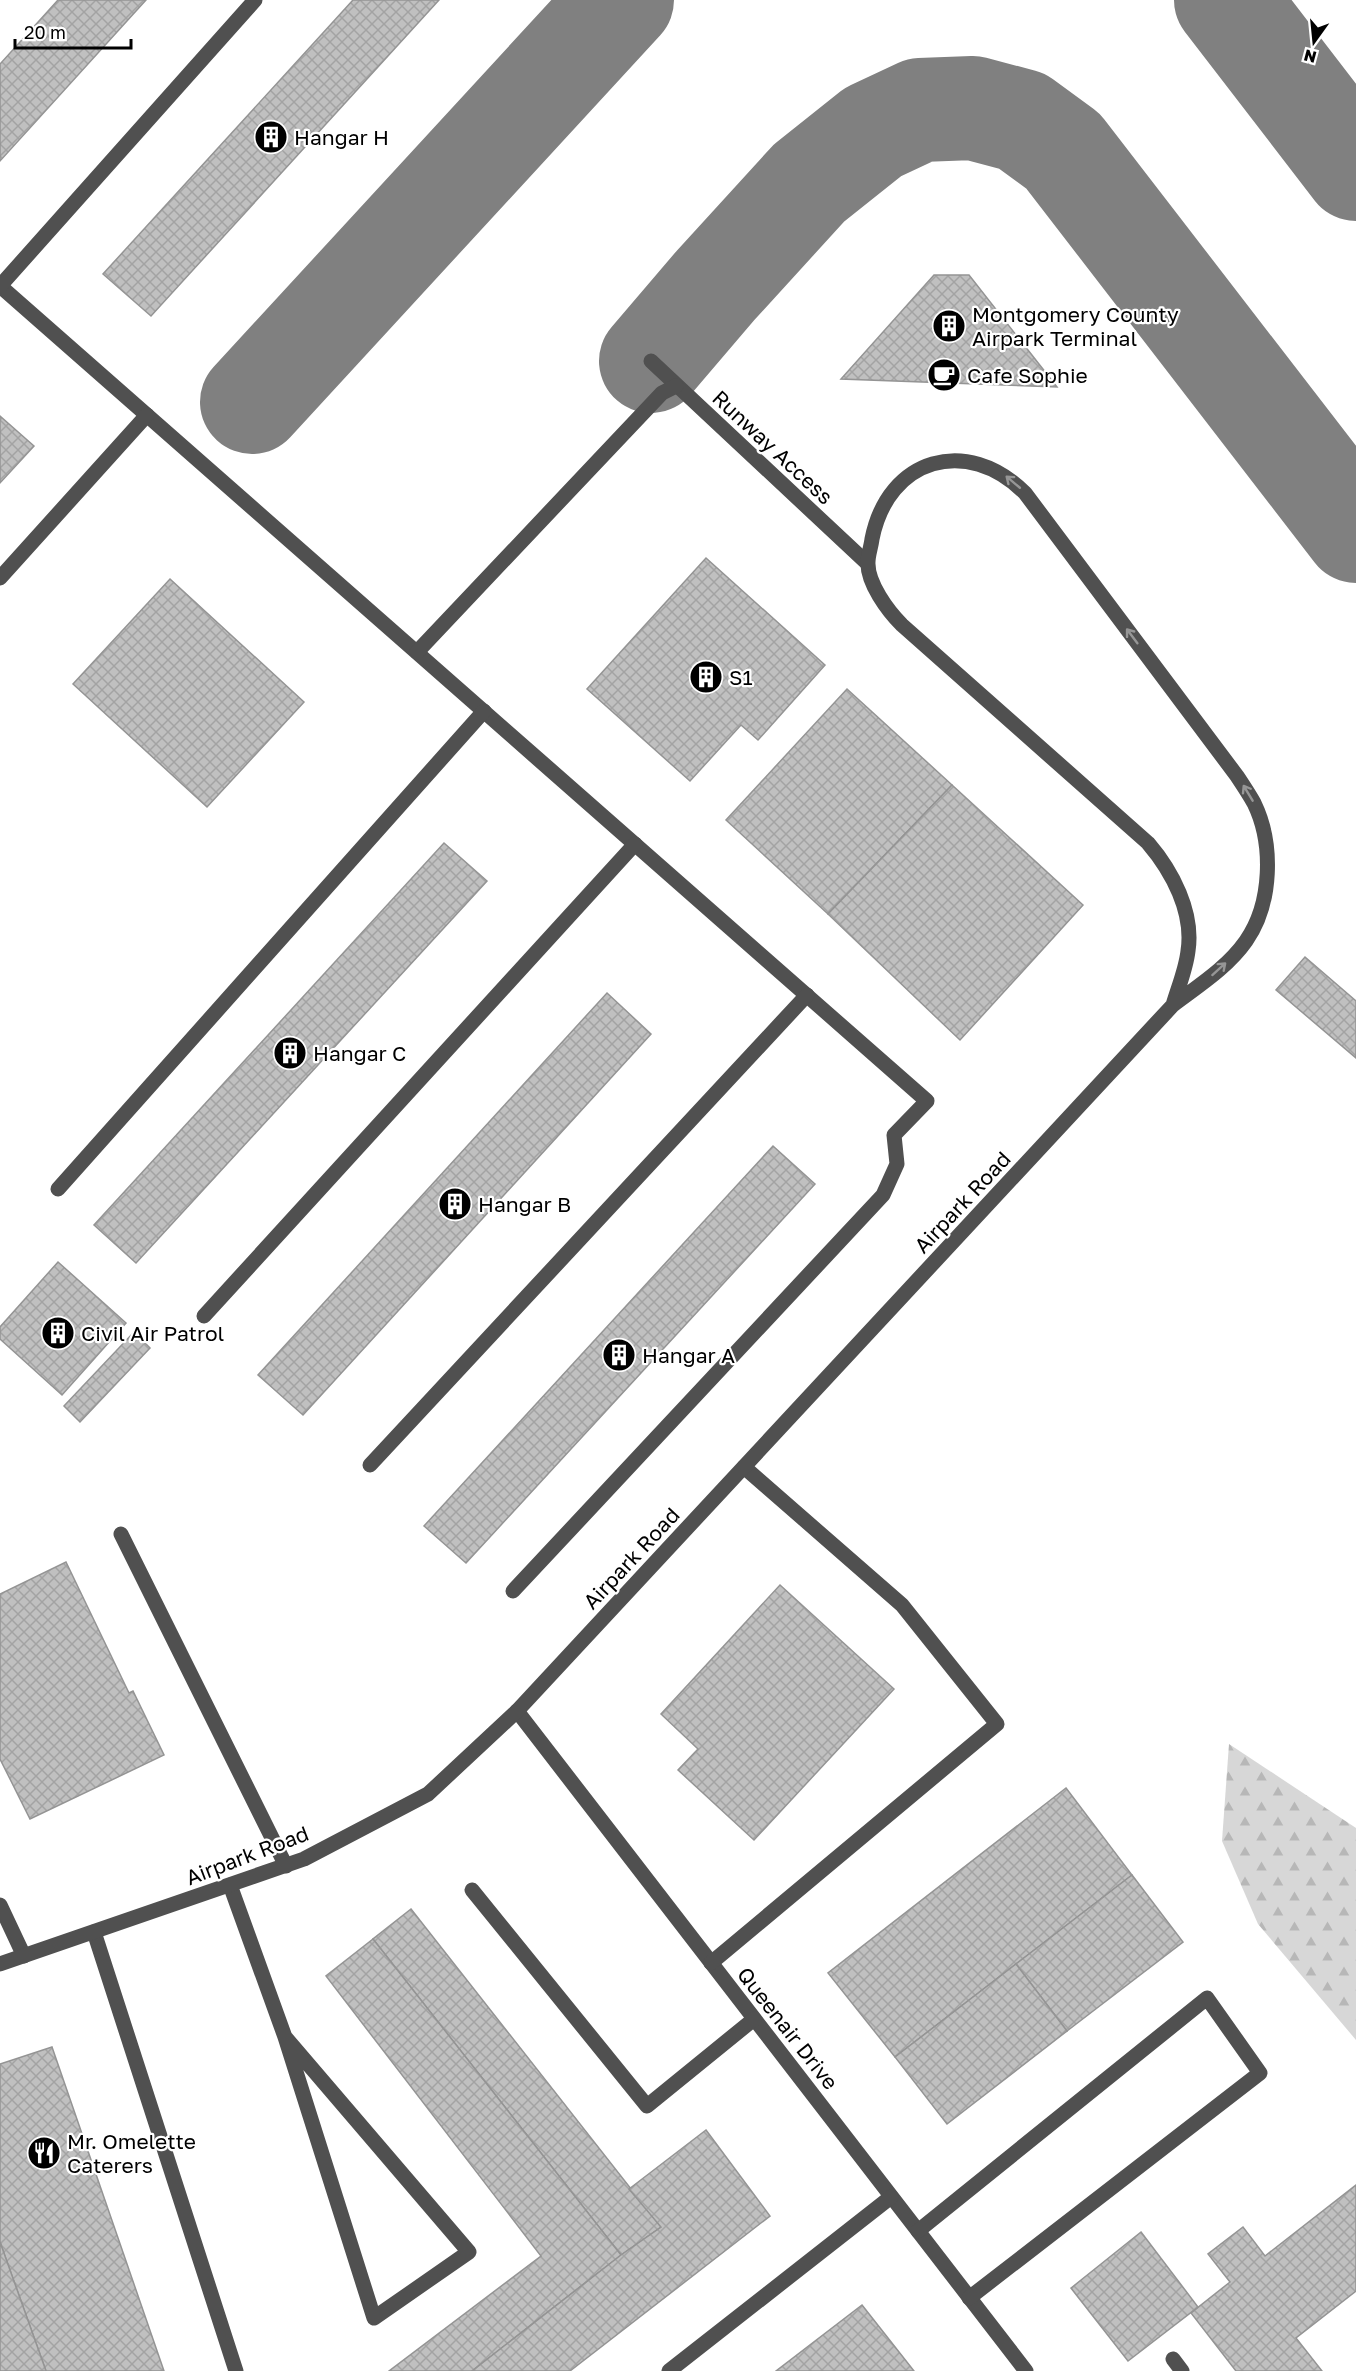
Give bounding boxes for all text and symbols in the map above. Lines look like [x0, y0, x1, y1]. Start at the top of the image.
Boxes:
scale bar [15, 12, 130, 50]
north arrow [1284, 12, 1344, 72]
text: 20 m [24, 21, 66, 43]
text: N [1302, 45, 1319, 68]
building icon: Hangar H [253, 119, 289, 155]
place label: Hangar H [294, 124, 389, 150]
place label: Montgomery County Airpark Terminal [972, 301, 1179, 351]
building icon: Montgomery County Airpark Terminal [931, 308, 967, 344]
cafe icon: Cafe Sophie [926, 357, 962, 393]
place label: Cafe Sophie [967, 362, 1088, 388]
street label: Runway Access [707, 384, 839, 510]
one-way arrow [1005, 476, 1021, 489]
one-way arrow [1126, 628, 1139, 644]
building icon: S1 [688, 659, 724, 695]
place label: S1 [729, 664, 753, 690]
one-way arrow [1241, 785, 1253, 802]
one-way arrow [1211, 962, 1226, 976]
building icon: Hangar C [272, 1035, 308, 1071]
place label: Hangar C [313, 1040, 406, 1066]
street label: Airpark Road [908, 1146, 1016, 1258]
building icon: Hangar B [437, 1186, 473, 1222]
place label: Hangar B [478, 1191, 571, 1217]
building icon: Civil Air Patrol [40, 1315, 76, 1351]
place label: Civil Air Patrol [81, 1320, 224, 1346]
building icon: Hangar A [601, 1337, 637, 1373]
place label: Hangar A [642, 1342, 735, 1368]
street label: Airpark Road [577, 1502, 685, 1614]
street label: Airpark Road [182, 1820, 312, 1890]
street label: Queenair Drive [732, 1961, 844, 2095]
place label: Mr. Omelette Caterers [67, 2128, 196, 2178]
restaurant icon: Mr. Omelette Caterers [26, 2135, 62, 2171]

